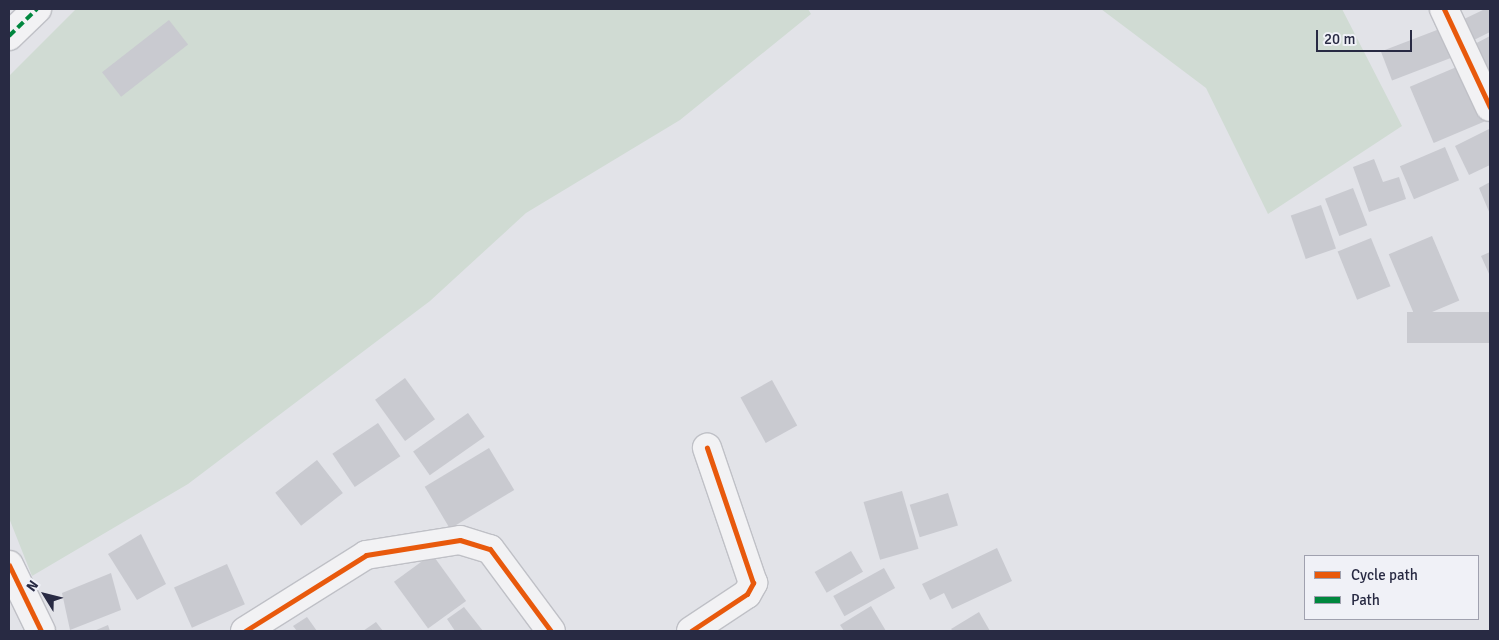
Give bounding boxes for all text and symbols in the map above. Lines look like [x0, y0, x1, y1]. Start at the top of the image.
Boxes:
scale bar [1319, 20, 1415, 52]
text: 20 m [1324, 30, 1355, 48]
legend [1304, 555, 1479, 620]
text: Cycle path [1351, 566, 1418, 584]
north arrow [20, 570, 70, 620]
text: N [23, 577, 42, 595]
text: Path [1351, 591, 1380, 609]

